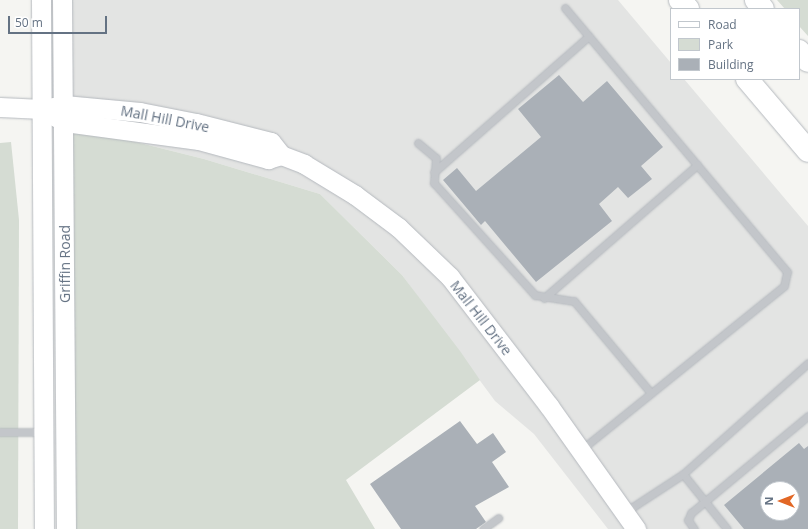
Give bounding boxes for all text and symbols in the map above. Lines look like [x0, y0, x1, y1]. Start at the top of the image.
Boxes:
scale bar [10, 8, 109, 34]
legend [670, 8, 800, 80]
text: 50 m [15, 14, 43, 31]
text: Road [708, 16, 737, 33]
text: Park [708, 36, 733, 53]
text: Building [708, 56, 753, 73]
street label: Mall Hill Drive [119, 102, 211, 136]
street label: Griffin Road [57, 225, 73, 303]
street label: Mall Hill Drive [447, 277, 515, 359]
north arrow [760, 481, 800, 521]
text: N [761, 497, 776, 505]

